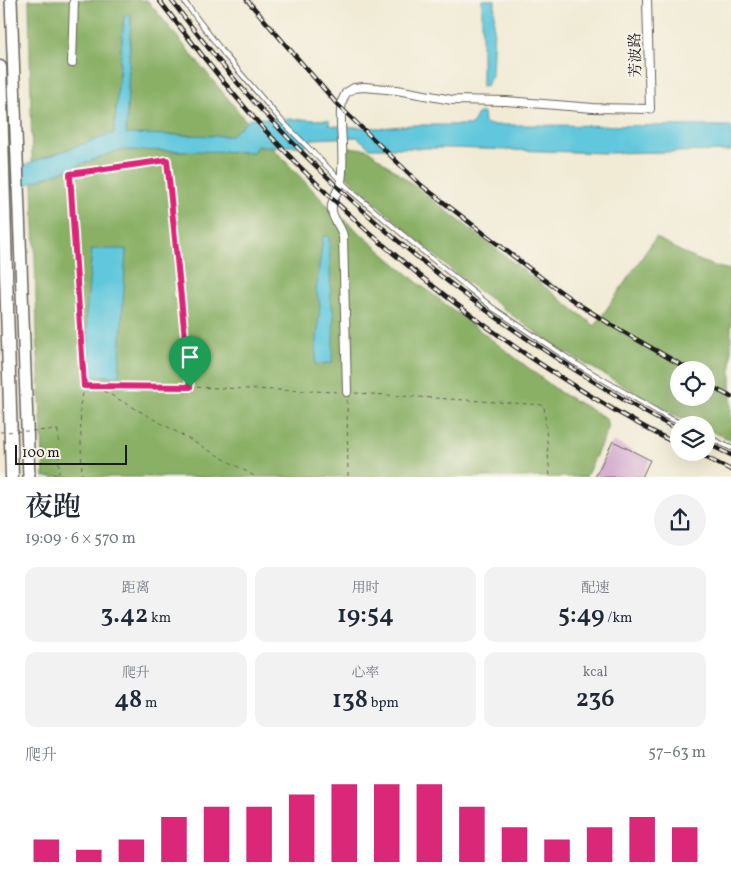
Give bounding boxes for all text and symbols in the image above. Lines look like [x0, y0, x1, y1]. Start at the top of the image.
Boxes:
street label: 芳波路 [626, 32, 647, 78]
pin [169, 336, 211, 387]
icon: arrive [176, 343, 204, 371]
map controls [670, 361, 715, 461]
button: locate [670, 361, 715, 406]
button: layers [670, 416, 715, 461]
scale bar [15, 442, 128, 465]
text: 100 m [22, 444, 60, 463]
text: 夜跑 [25, 489, 81, 528]
button: share [654, 494, 706, 546]
text: 19:09 · 6 × 570 m [25, 528, 136, 550]
text: 距离 [122, 579, 150, 598]
text: 用时 [351, 579, 379, 598]
text: 配速 [581, 579, 609, 598]
text: 3.42 [101, 598, 148, 633]
text: 19:54 [337, 598, 394, 633]
text: 5:49 [558, 598, 604, 633]
text: km [148, 609, 171, 628]
text: /km [604, 609, 632, 628]
text: kcal [583, 663, 608, 682]
text: 爬升 [122, 664, 150, 683]
text: 心率 [351, 664, 379, 683]
text: 236 [576, 682, 615, 717]
text: 48 [114, 683, 142, 718]
text: 138 [332, 683, 368, 718]
text: m [142, 694, 157, 713]
text: bpm [368, 694, 399, 713]
text: 57–63 m [648, 742, 706, 764]
text: 爬升 [25, 745, 57, 767]

